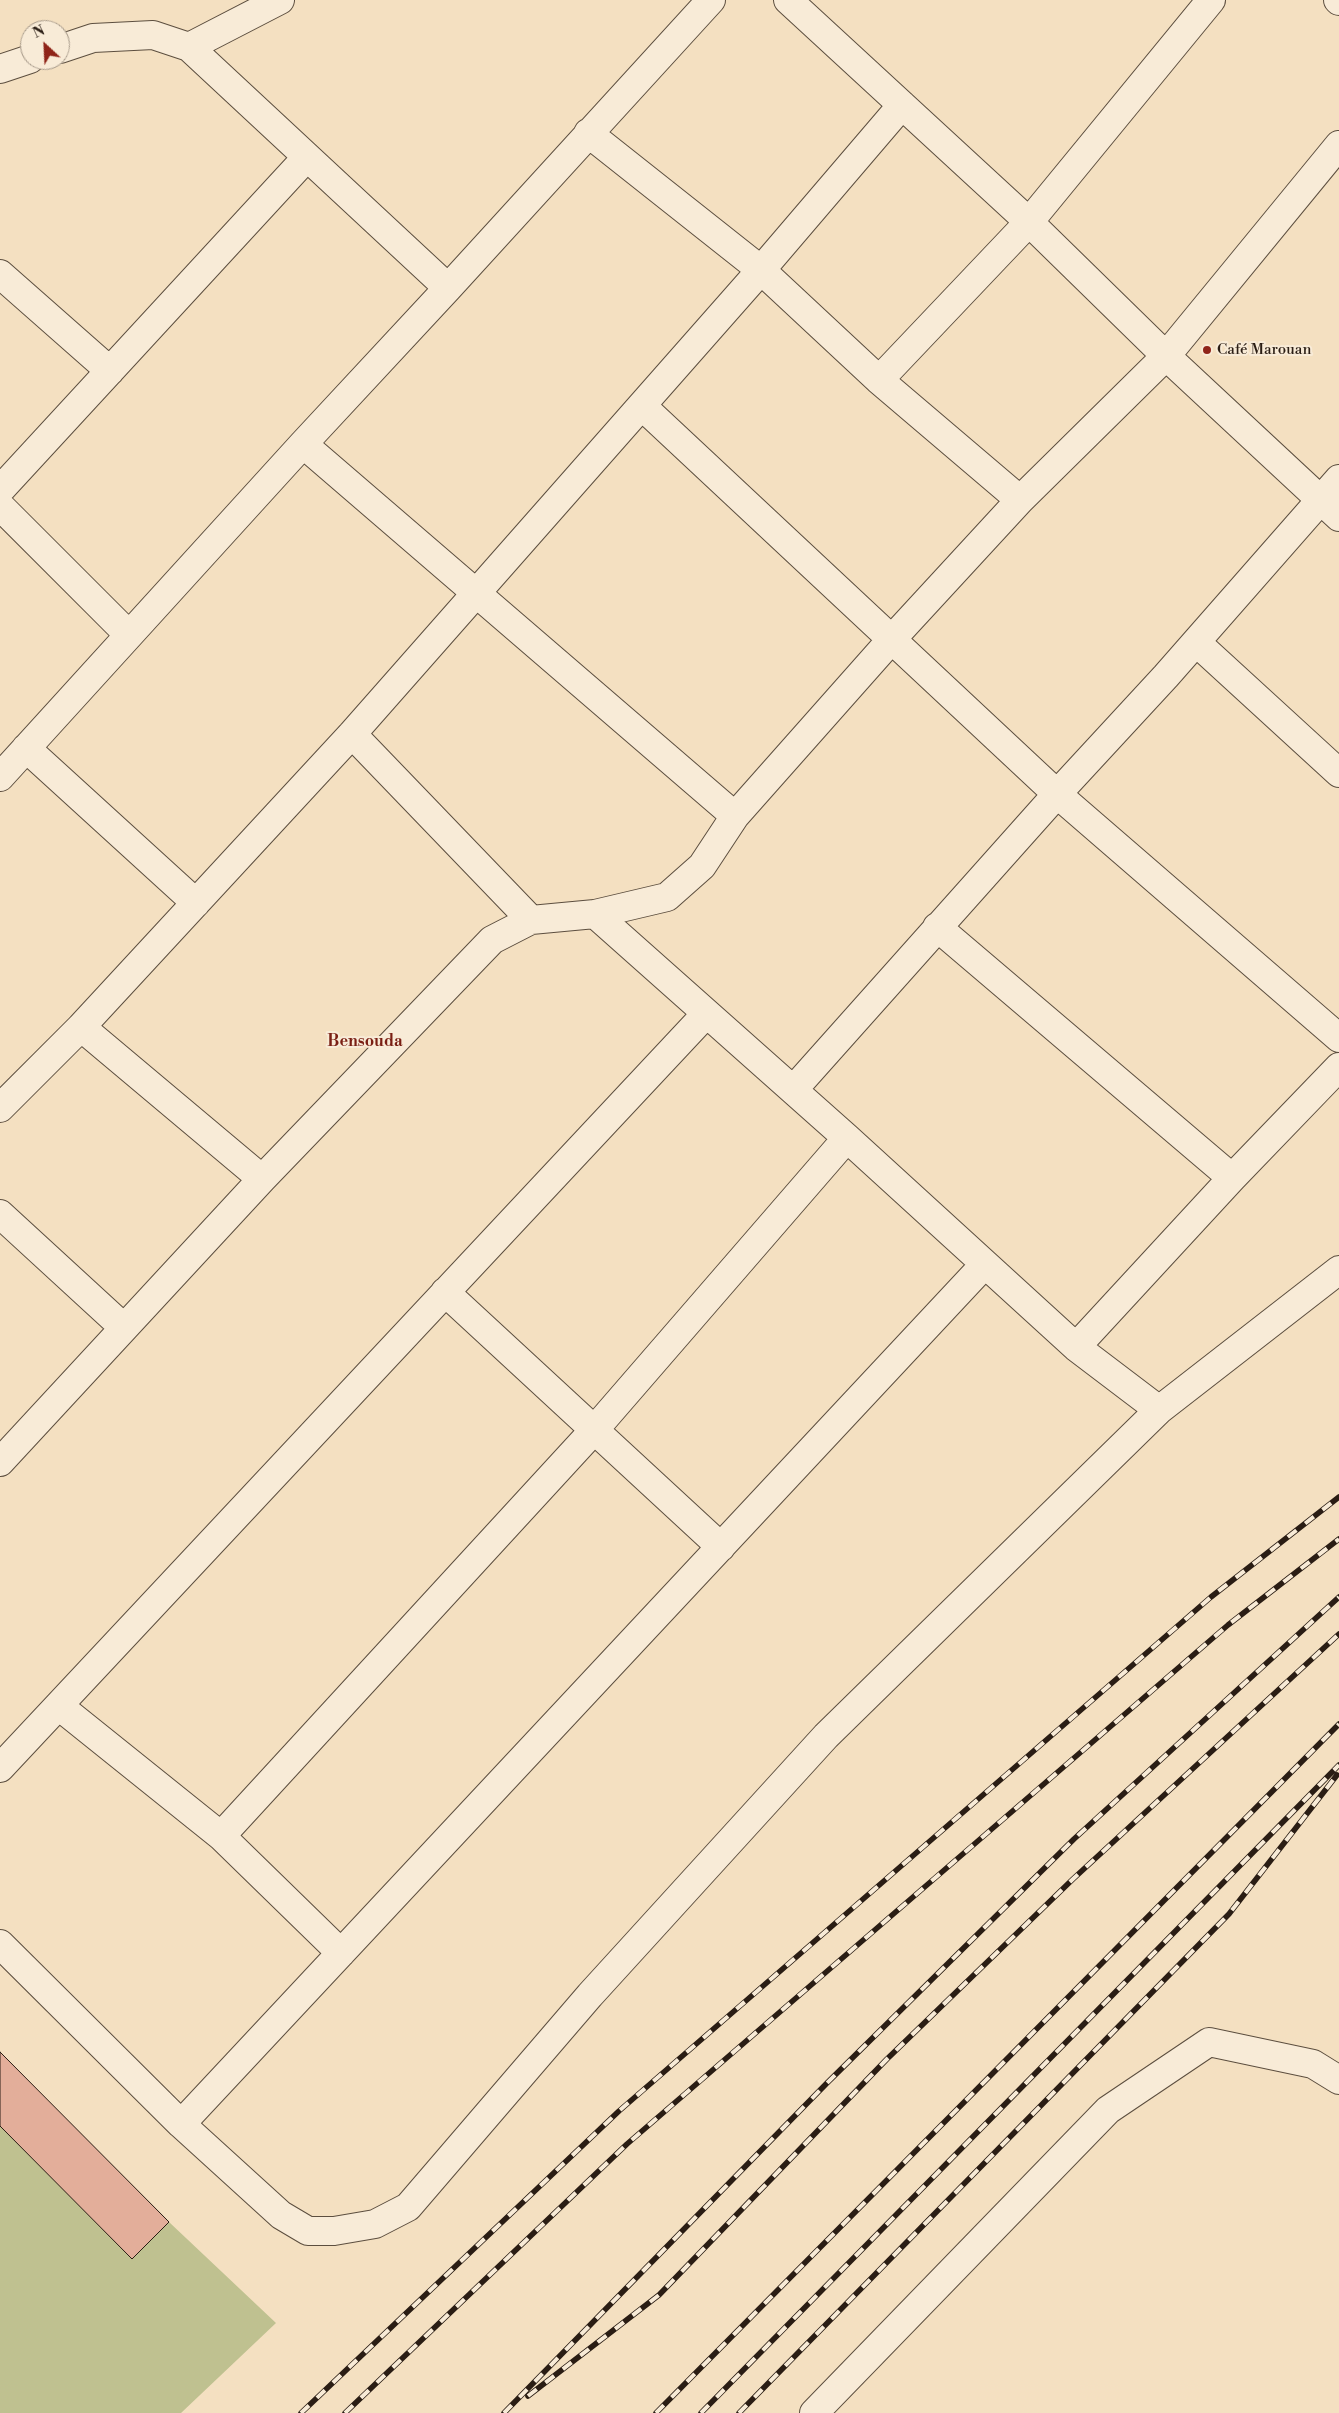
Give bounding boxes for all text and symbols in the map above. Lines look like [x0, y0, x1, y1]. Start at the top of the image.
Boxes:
north arrow [20, 20, 70, 70]
text: N [30, 22, 48, 43]
place label: Café Marouan [1217, 341, 1311, 359]
marker: Café Marouan [1201, 344, 1213, 356]
district label: Bensouda [327, 1032, 403, 1052]

